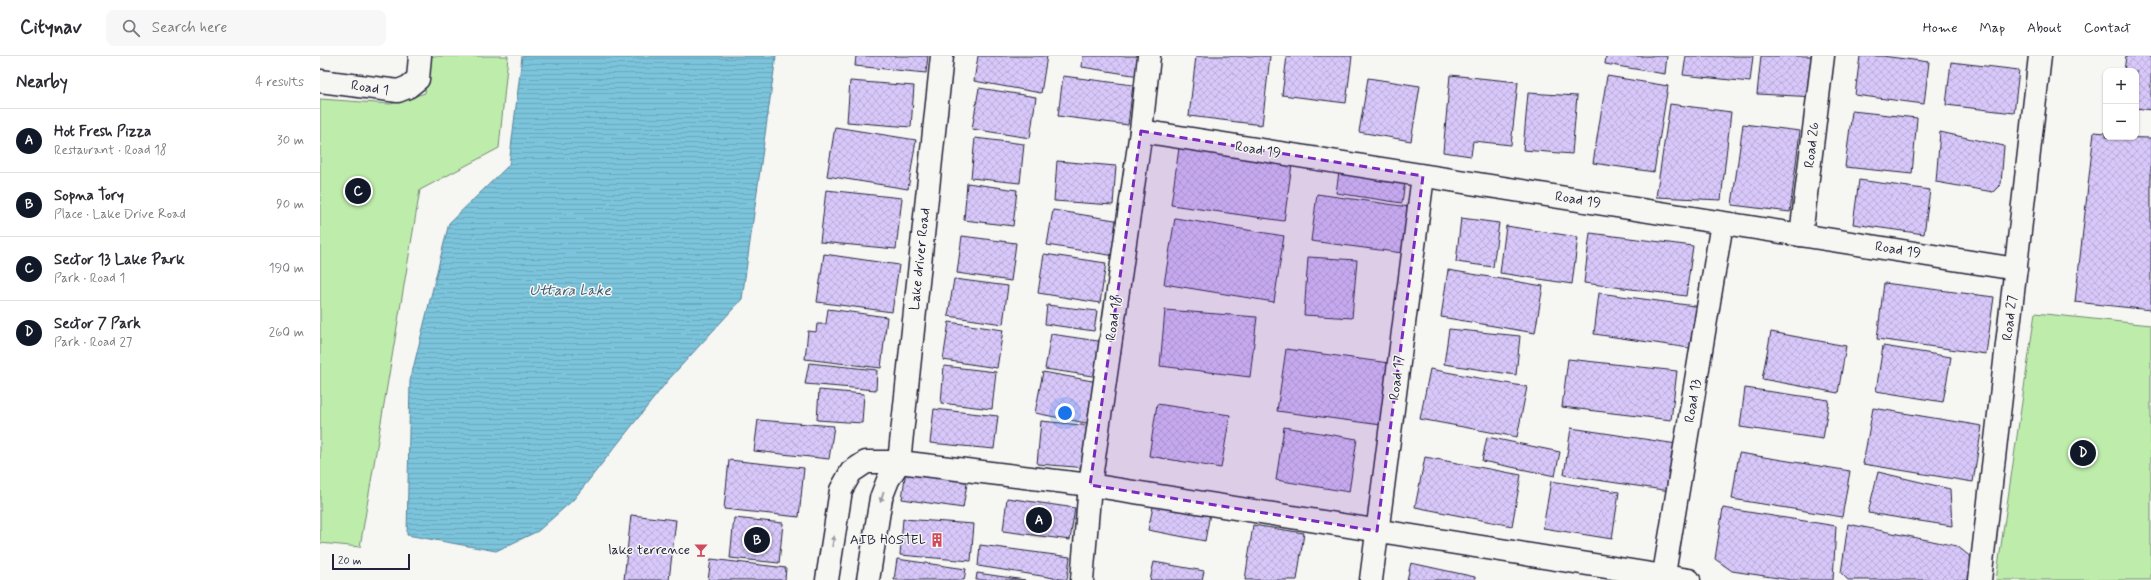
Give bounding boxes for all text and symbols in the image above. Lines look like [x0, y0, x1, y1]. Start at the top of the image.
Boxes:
search box [106, 10, 386, 46]
text: Citynav [20, 15, 82, 40]
icon: search [120, 17, 142, 39]
text: Search here [152, 18, 227, 38]
text: Home [1923, 19, 1957, 37]
text: Map [1979, 19, 2005, 37]
text: About [2027, 19, 2062, 37]
text: Contact [2084, 19, 2131, 37]
map controls [2103, 68, 2139, 140]
button: + [2103, 68, 2139, 104]
text: Nearby [16, 71, 68, 93]
text: 4 results [255, 74, 304, 91]
street label: Road 1 [350, 76, 390, 100]
button: − [2103, 104, 2139, 140]
street label: Road 26 [1800, 121, 1824, 169]
text: Hot Fresh Pizza [54, 122, 151, 142]
text: A [25, 132, 33, 149]
text: 30 m [277, 132, 304, 149]
street label: Road 19 [1234, 137, 1282, 163]
text: Restaurant · Road 18 [54, 142, 167, 159]
pin: C [345, 176, 371, 206]
text: Sopna Tory [54, 186, 124, 206]
street label: Road 19 [1554, 187, 1602, 213]
text: B [25, 196, 33, 213]
text: 90 m [276, 196, 304, 213]
text: Place · Lake Drive Road [54, 206, 186, 223]
street label: Lake driver Road [906, 207, 934, 311]
street label: Road 19 [1874, 237, 1922, 263]
text: Sector 13 Lake Park [54, 250, 185, 270]
text: C [24, 260, 34, 277]
text: 190 m [269, 260, 304, 277]
text: Park · Road 1 [54, 270, 125, 287]
water label: Uttara Lake [529, 281, 611, 301]
street label: Road 18 [1102, 294, 1126, 342]
street label: Road 27 [1998, 294, 2022, 342]
text: Sector 7 Park [54, 314, 141, 334]
text: D [25, 324, 33, 341]
text: 260 m [269, 324, 304, 341]
text: Park · Road 27 [54, 334, 132, 351]
street label: Road 17 [1385, 355, 1409, 401]
street label: Road 13 [1681, 378, 1705, 424]
your location [1055, 403, 1075, 423]
pin: D [2070, 438, 2096, 468]
one-way arrow [879, 491, 885, 503]
pin: A [1026, 505, 1052, 535]
pin: B [744, 525, 770, 555]
place label: AIB HOSTEL [850, 531, 926, 549]
building icon: AIB HOSTEL [929, 532, 945, 548]
one-way arrow [830, 535, 836, 548]
place label: lake terrence [608, 541, 690, 559]
bar icon: lake terrence [693, 542, 709, 558]
scale bar [332, 552, 410, 571]
text: 20 m [338, 554, 361, 568]

